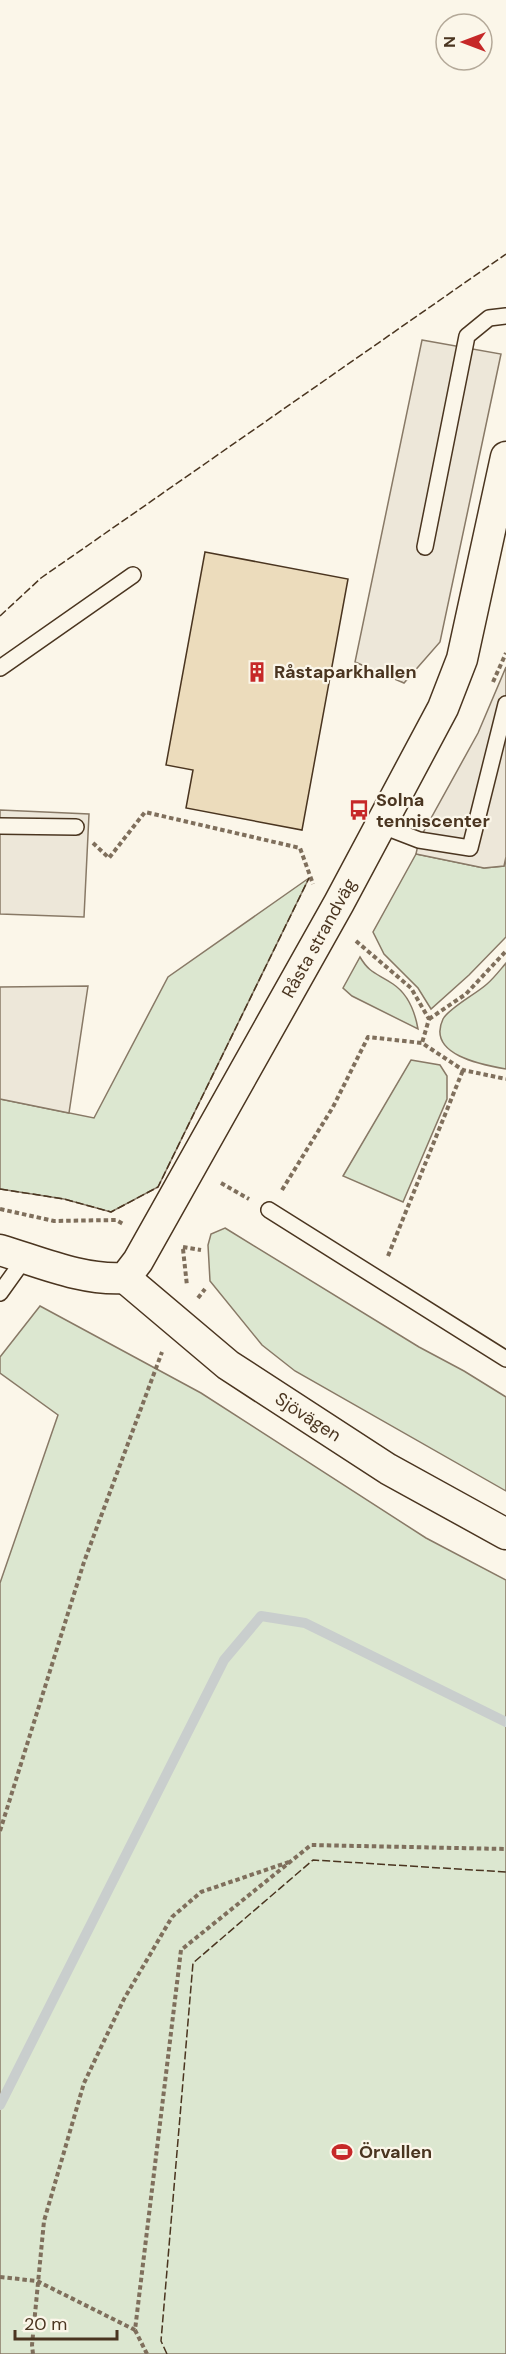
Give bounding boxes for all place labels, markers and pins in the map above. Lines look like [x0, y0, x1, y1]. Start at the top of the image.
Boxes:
building icon: Råstaparkhallen [245, 660, 269, 684]
place label: Råstaparkhallen [274, 660, 417, 684]
place label: Solna tenniscenter [376, 788, 490, 833]
bus stop icon: Solna tenniscenter [347, 798, 371, 822]
sports icon: Örvallen [330, 2140, 354, 2164]
place label: Örvallen [359, 2140, 432, 2164]

